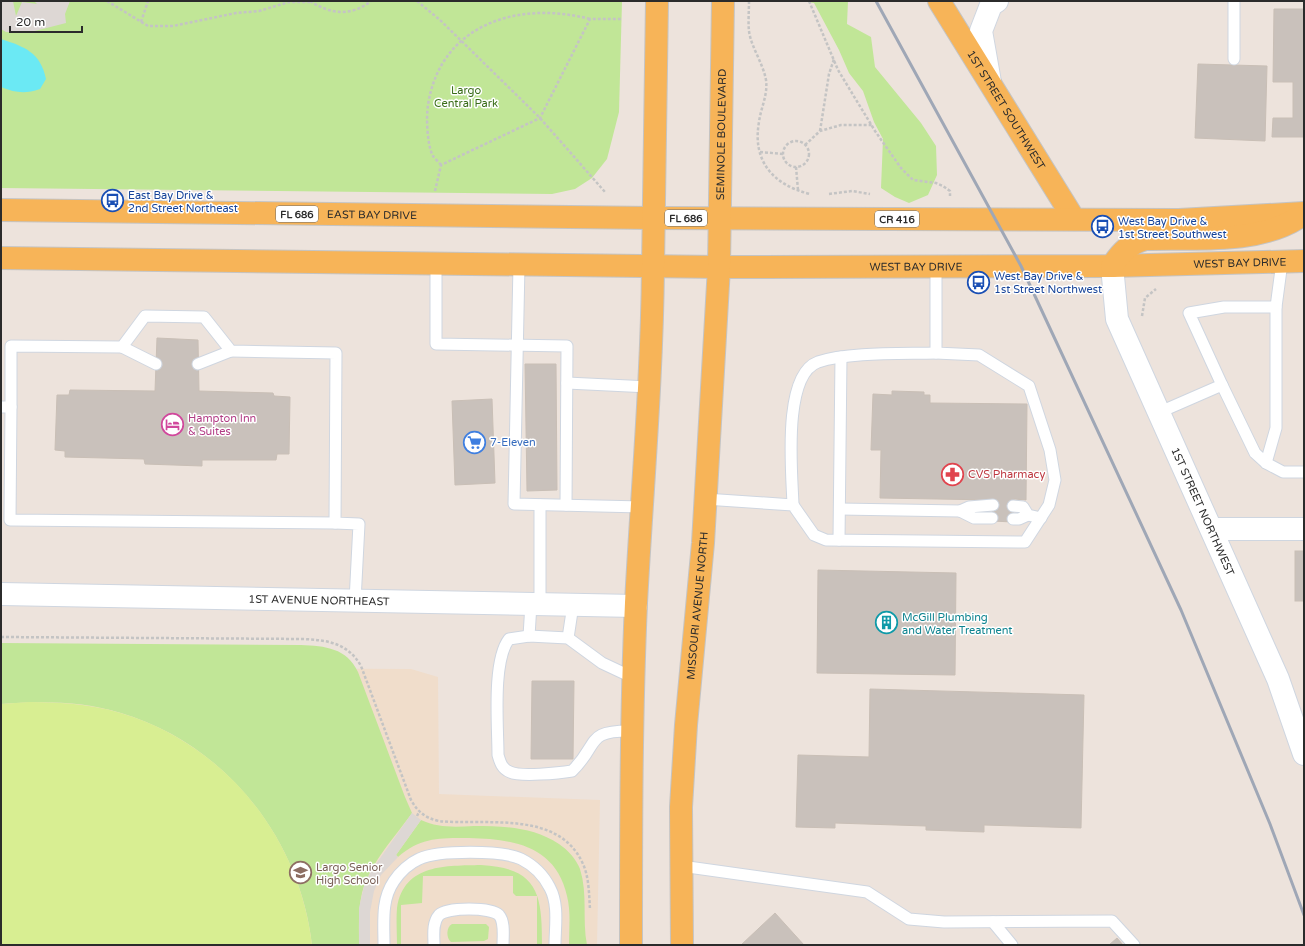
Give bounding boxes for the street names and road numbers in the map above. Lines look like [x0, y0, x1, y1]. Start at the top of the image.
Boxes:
street label: 1ST STREET SOUTHWEST [964, 48, 1048, 172]
street label: SEMINOLE BOULEVARD [714, 69, 729, 200]
road number: FL 686 [276, 206, 318, 222]
street label: EAST BAY DRIVE [327, 208, 417, 222]
road number: FL 686 [665, 210, 707, 226]
road number: CR 416 [875, 211, 919, 227]
street label: WEST BAY DRIVE [1193, 255, 1287, 271]
street label: WEST BAY DRIVE [869, 260, 963, 274]
street label: 1ST STREET NORTHWEST [1168, 445, 1237, 578]
street label: MISSOURI AVENUE NORTH [684, 531, 711, 680]
street label: 1ST AVENUE NORTHEAST [248, 593, 390, 608]

